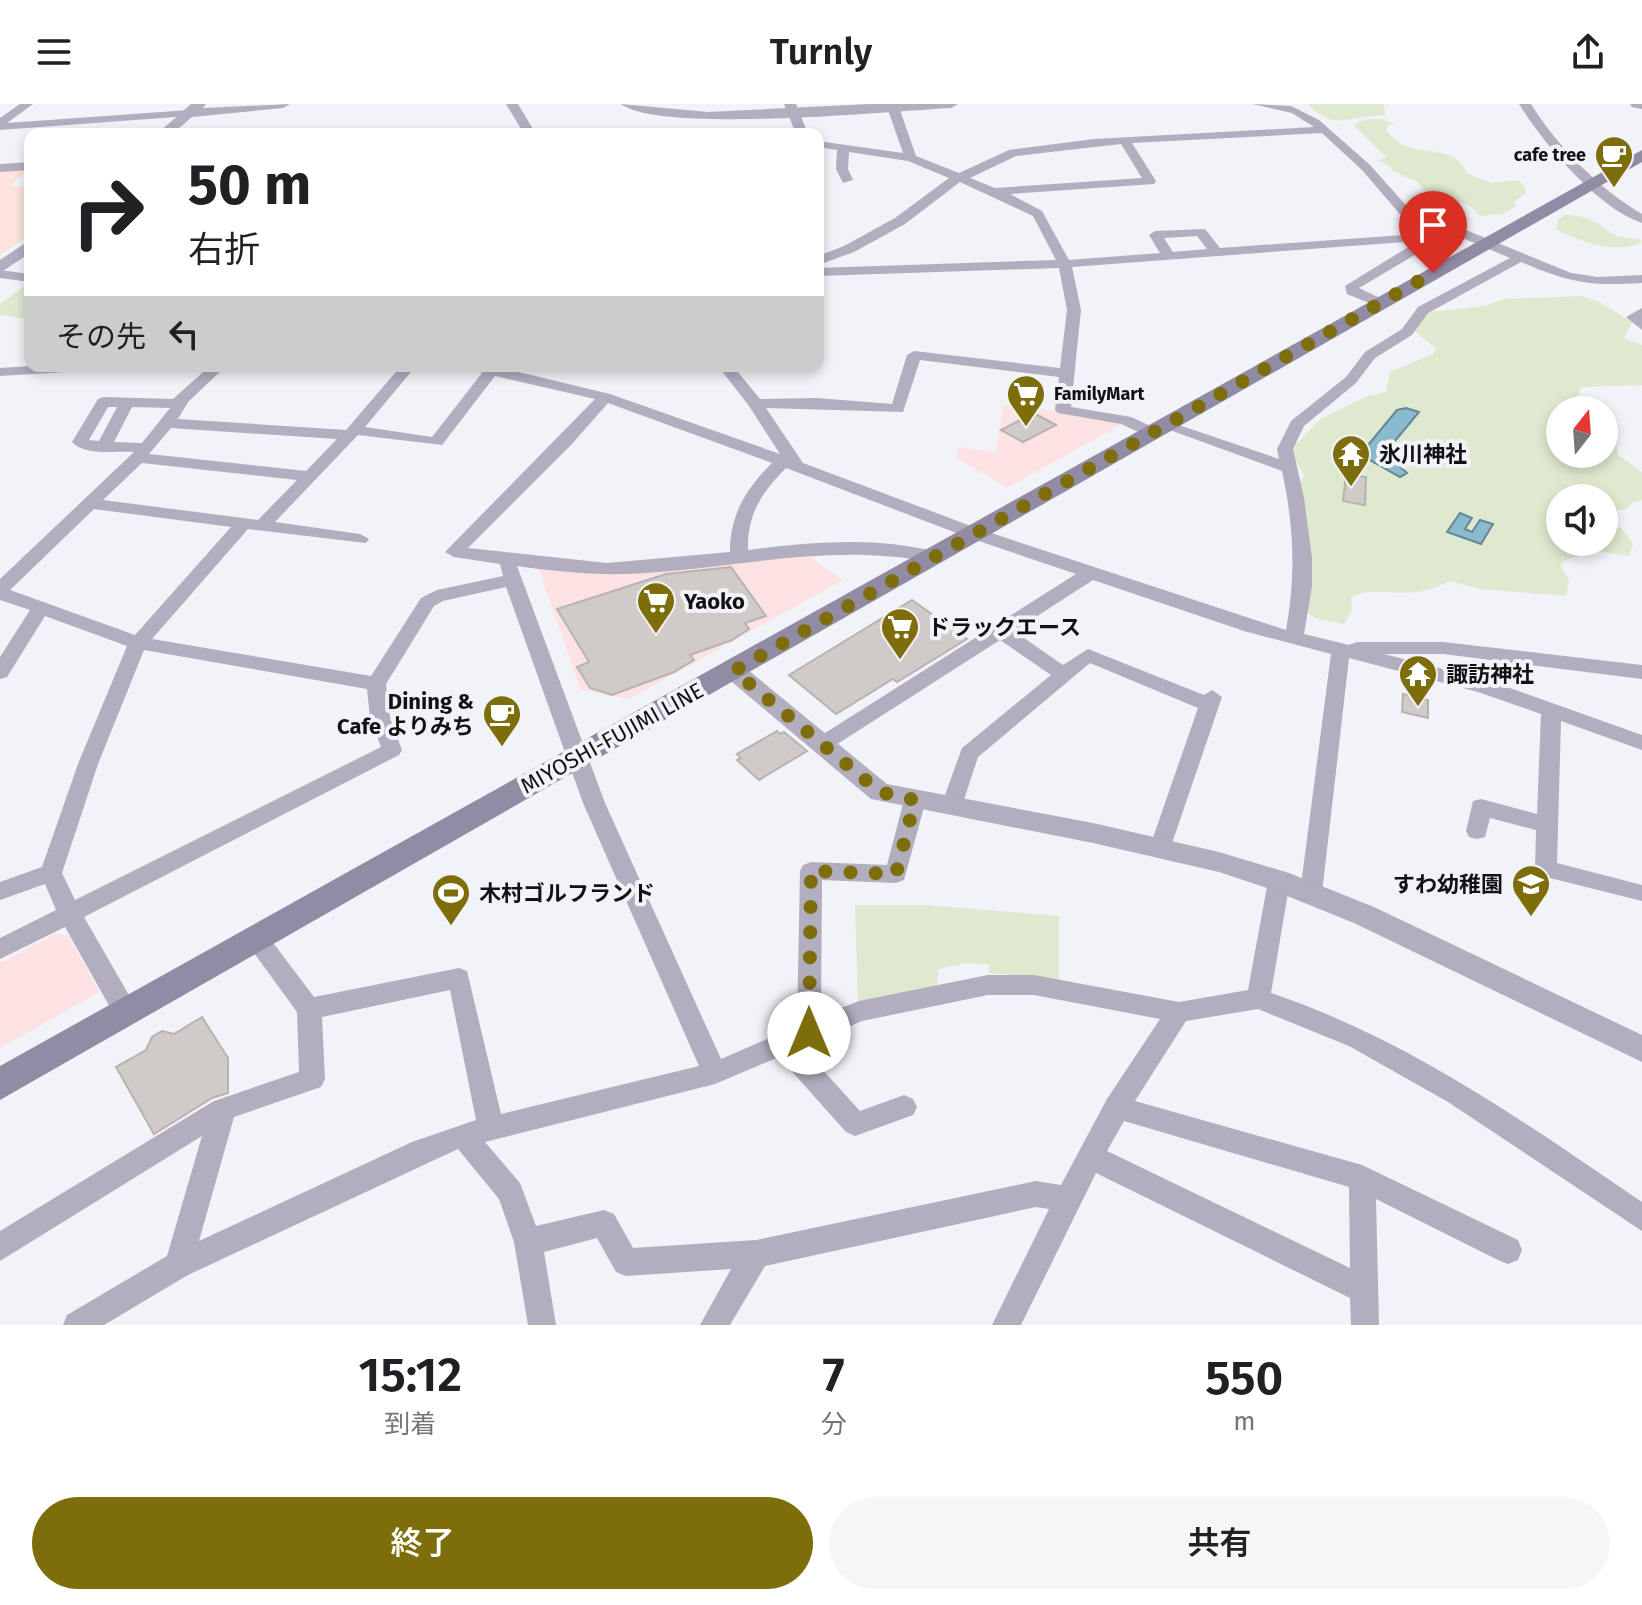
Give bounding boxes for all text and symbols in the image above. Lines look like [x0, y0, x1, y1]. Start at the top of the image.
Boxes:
icon: menu [32, 30, 76, 74]
text: Turnly [770, 30, 872, 74]
icon: share [1566, 30, 1610, 74]
cafe icon: cafe tree [1593, 134, 1635, 189]
place label: cafe tree [1514, 144, 1586, 166]
text: 50 m [188, 152, 311, 219]
icon: right [56, 160, 160, 264]
pin [1399, 191, 1467, 273]
icon: arrive [1411, 203, 1455, 247]
text: 右折 [188, 228, 260, 272]
icon: left [162, 312, 206, 356]
text: その先 [56, 319, 146, 355]
supermarket icon: FamilyMart [1005, 373, 1047, 428]
place label: FamilyMart [1054, 383, 1146, 405]
north arrow [1546, 396, 1618, 468]
map controls [1546, 396, 1618, 556]
temple icon: 氷川神社 [1330, 433, 1372, 488]
place label: 氷川神社 [1379, 441, 1467, 468]
button: sound [1546, 484, 1618, 556]
supermarket icon: Yaoko [635, 580, 677, 635]
place label: Yaoko [683, 588, 745, 615]
supermarket icon: ドラックエース [879, 606, 921, 661]
place label: ドラックエース [928, 614, 1081, 641]
temple icon: 諏訪神社 [1397, 653, 1439, 708]
place label: 諏訪神社 [1446, 661, 1534, 688]
street label: MIYOSHI-FUJIMI LINE [516, 677, 708, 799]
place label: Dining & Cafe よりみち [337, 688, 474, 740]
cafe icon: Dining & Cafe よりみち [481, 693, 523, 748]
school or university icon: すわ幼稚園 [1510, 863, 1552, 918]
place label: すわ幼稚園 [1393, 871, 1503, 898]
sports icon: 木村ゴルフランド [430, 872, 472, 927]
place label: 木村ゴルフランド [479, 880, 655, 907]
position arrow [767, 991, 851, 1075]
text: 15:12 [359, 1346, 462, 1404]
text: 7 [823, 1346, 845, 1404]
text: 550 [1205, 1349, 1283, 1407]
text: m [1233, 1406, 1255, 1437]
text: 到着 [384, 1409, 436, 1440]
text: 分 [821, 1409, 847, 1440]
button: 終了 [32, 1497, 813, 1589]
button: 共有 [829, 1497, 1610, 1589]

